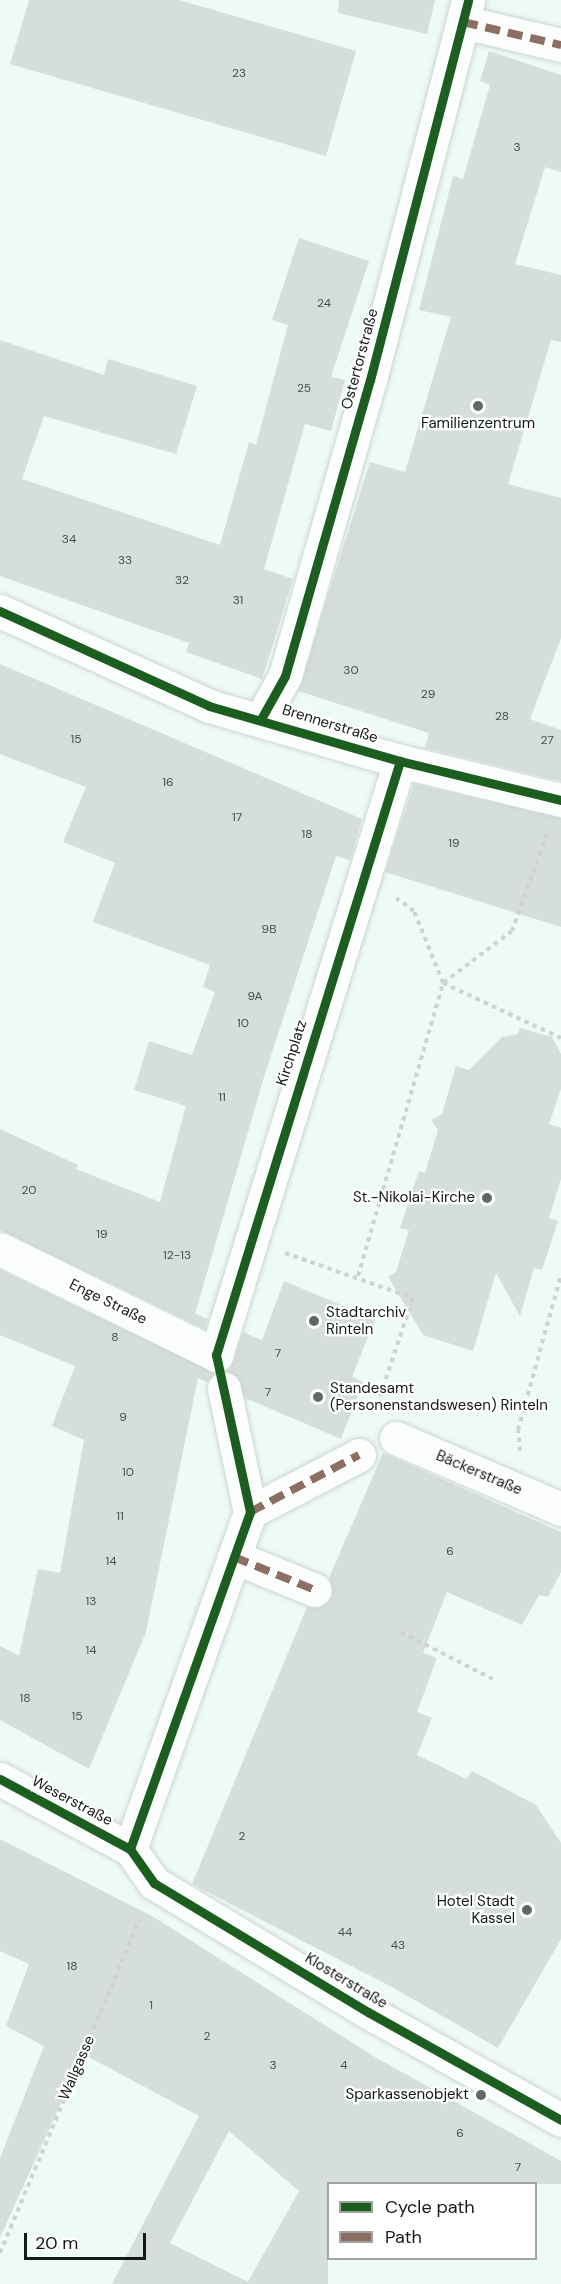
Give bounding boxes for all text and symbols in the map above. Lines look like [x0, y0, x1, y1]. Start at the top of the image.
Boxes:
house number: 23 [232, 67, 246, 81]
house number: 3 [513, 141, 521, 155]
house number: 24 [317, 297, 331, 311]
street label: Ostertorstraße [338, 307, 382, 411]
house number: 25 [297, 382, 311, 396]
marker: Familienzentrum [471, 399, 485, 413]
place label: Familienzentrum [421, 415, 535, 433]
house number: 34 [62, 533, 76, 547]
house number: 33 [118, 554, 132, 568]
house number: 32 [175, 574, 189, 588]
house number: 31 [233, 594, 243, 608]
house number: 30 [343, 664, 359, 678]
house number: 29 [421, 688, 435, 702]
street label: Brennerstraße [280, 701, 380, 747]
house number: 28 [495, 710, 509, 724]
house number: 15 [70, 733, 82, 747]
house number: 27 [540, 734, 554, 748]
house number: 16 [162, 776, 174, 790]
house number: 17 [232, 811, 242, 825]
house number: 18 [301, 828, 313, 842]
house number: 19 [448, 837, 460, 851]
house number: 9B [262, 923, 276, 937]
house number: 9A [248, 990, 262, 1004]
house number: 10 [237, 1017, 249, 1031]
street label: Kirchplatz [273, 1018, 311, 1088]
house number: 11 [218, 1091, 226, 1105]
house number: 20 [22, 1184, 36, 1198]
place label: St.-Nikolai-Kirche [353, 1189, 475, 1207]
marker: St.-Nikolai-Kirche [480, 1191, 494, 1205]
house number: 19 [96, 1228, 108, 1242]
house number: 12-13 [163, 1249, 191, 1263]
street label: Enge Straße [66, 1275, 150, 1329]
place label: Stadtarchiv Rinteln [326, 1303, 406, 1338]
marker: Stadtarchiv Rinteln [307, 1314, 321, 1328]
house number: 8 [111, 1331, 119, 1345]
house number: 7 [275, 1347, 281, 1361]
place label: Standesamt (Personenstandswesen) Rinteln [330, 1379, 548, 1414]
house number: 7 [265, 1386, 271, 1400]
marker: Standesamt (Personenstandswesen) Rinteln [311, 1390, 325, 1404]
house number: 9 [119, 1411, 127, 1425]
street label: Bäckerstraße [433, 1447, 525, 1499]
house number: 10 [122, 1466, 134, 1480]
house number: 11 [116, 1510, 124, 1524]
house number: 6 [446, 1545, 454, 1559]
house number: 14 [105, 1555, 117, 1569]
house number: 13 [86, 1595, 96, 1609]
house number: 14 [85, 1644, 97, 1658]
house number: 18 [19, 1692, 31, 1706]
house number: 15 [71, 1710, 83, 1724]
street label: Weserstraße [29, 1772, 115, 1830]
house number: 2 [239, 1830, 245, 1844]
place label: Hotel Stadt Kassel [437, 1892, 515, 1927]
marker: Hotel Stadt Kassel [520, 1903, 534, 1917]
house number: 44 [338, 1926, 352, 1940]
house number: 43 [391, 1939, 405, 1953]
street label: Klosterstraße [302, 1949, 390, 2013]
house number: 18 [66, 1960, 78, 1974]
house number: 1 [149, 1999, 153, 2013]
house number: 2 [204, 2030, 210, 2044]
street label: Wallgasse [55, 2033, 99, 2103]
house number: 3 [269, 2059, 277, 2073]
house number: 4 [340, 2059, 348, 2073]
place label: Sparkassenobjekt [345, 2086, 469, 2104]
marker: Sparkassenobjekt [474, 2088, 488, 2102]
house number: 6 [456, 2127, 464, 2141]
house number: 7 [515, 2161, 521, 2175]
legend [327, 2182, 537, 2260]
text: Cycle path [385, 2195, 475, 2219]
scale bar [27, 2221, 148, 2259]
text: Path [385, 2225, 422, 2249]
text: 20 m [35, 2231, 78, 2255]

